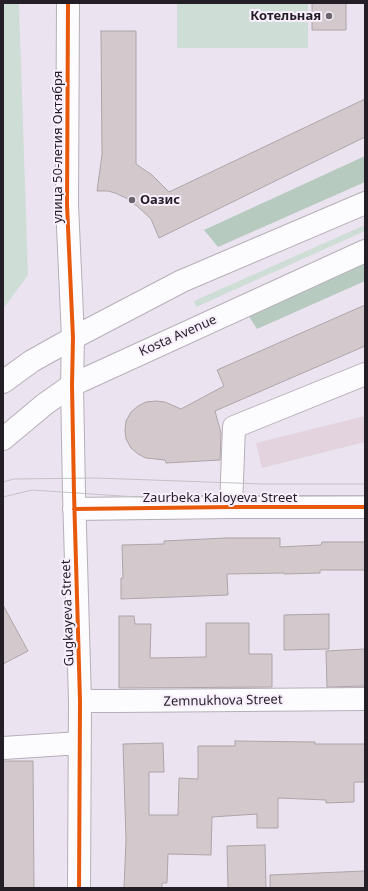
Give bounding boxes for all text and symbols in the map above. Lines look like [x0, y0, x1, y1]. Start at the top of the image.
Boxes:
place label: Котельная [250, 8, 321, 24]
marker: Котельная [324, 11, 334, 21]
street label: улица 50-летия Октября [50, 71, 66, 223]
place label: Оазис [140, 192, 180, 208]
marker: Оазис [127, 195, 137, 205]
street label: Kosta Avenue [137, 312, 219, 360]
street label: Zaurbeka Kaloyeva Street [143, 490, 297, 506]
street label: Gugkayeva Street [58, 559, 78, 667]
street label: Zemnukhova Street [163, 692, 283, 710]

